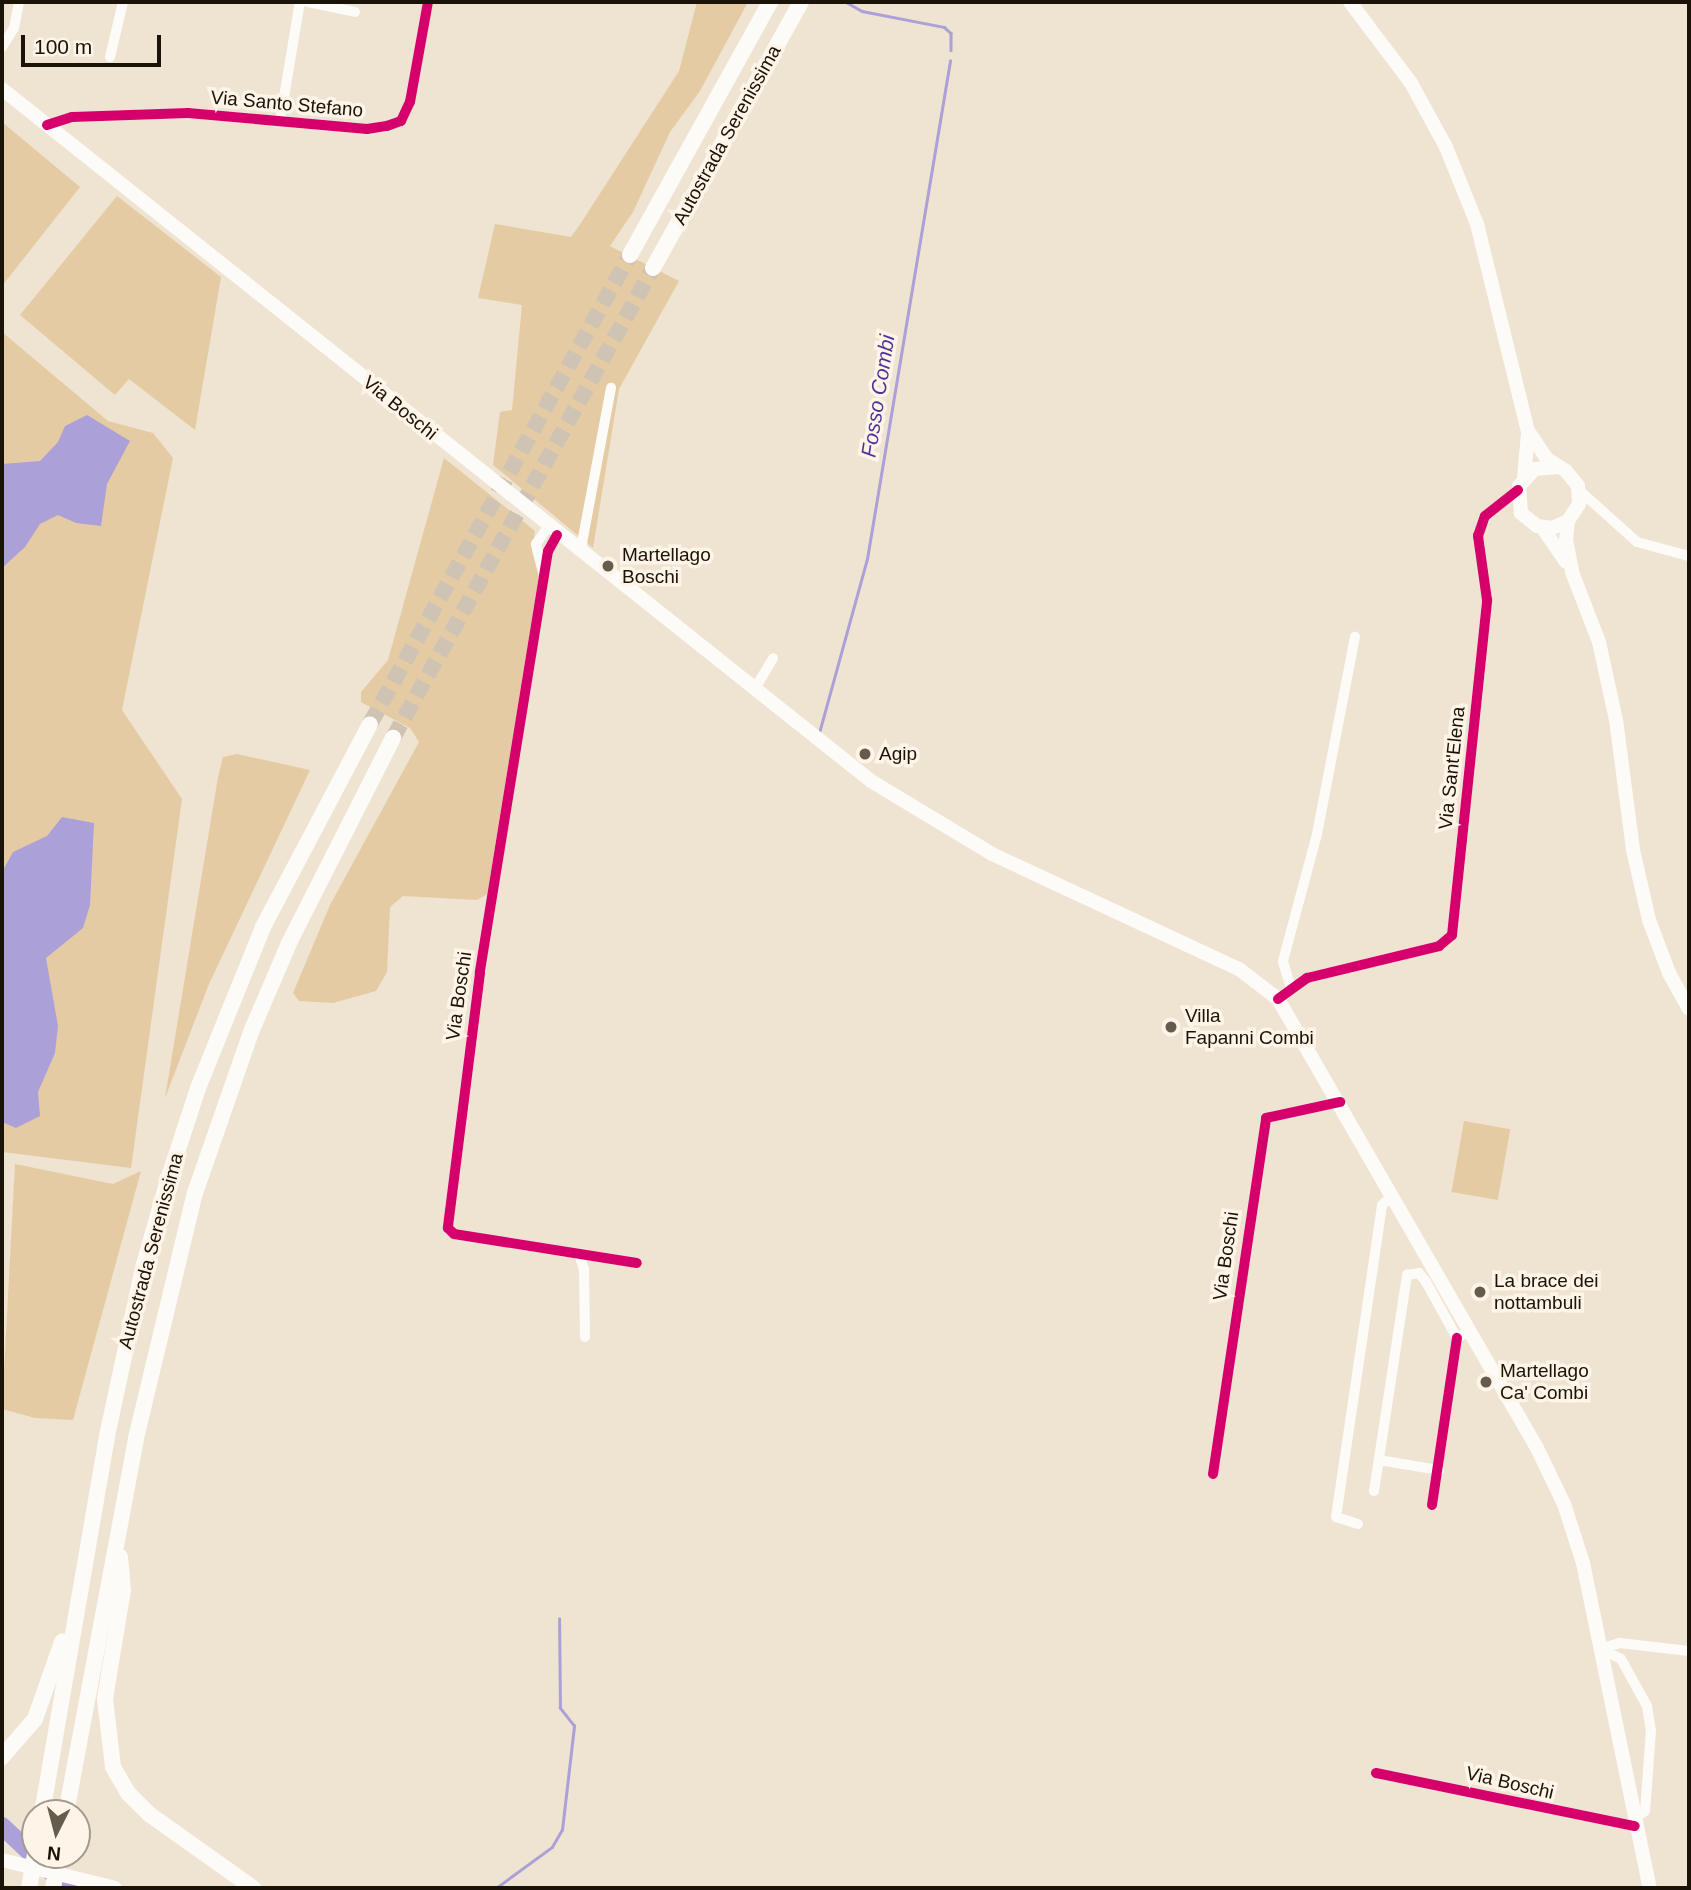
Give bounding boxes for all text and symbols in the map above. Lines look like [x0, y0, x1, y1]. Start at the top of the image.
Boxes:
scale bar [24, 21, 164, 65]
text: 100 m [34, 35, 92, 58]
street label: Autostrada Serenissima [668, 41, 786, 229]
street label: Via Santo Stefano [210, 86, 364, 122]
water label: Fosso Combi [856, 333, 900, 459]
street label: Via Boschi [358, 371, 442, 445]
place label: Martellago Boschi [622, 544, 711, 588]
marker: Martellago Boschi [600, 558, 616, 574]
street label: Via Sant'Elena [1434, 705, 1470, 831]
place label: Agip [879, 743, 917, 765]
marker: Agip [857, 746, 873, 762]
street label: Via Boschi [441, 950, 477, 1042]
place label: Villa Fapanni Combi [1185, 1005, 1314, 1049]
marker: Villa Fapanni Combi [1163, 1019, 1179, 1035]
street label: Autostrada Serenissima [114, 1151, 188, 1351]
street label: Via Boschi [1208, 1210, 1244, 1302]
place label: La brace dei nottambuli [1494, 1270, 1599, 1314]
marker: La brace dei nottambuli [1472, 1284, 1488, 1300]
place label: Martellago Ca' Combi [1500, 1360, 1589, 1404]
marker: Martellago Ca' Combi [1478, 1374, 1494, 1390]
street label: Via Boschi [1464, 1762, 1556, 1804]
north arrow [21, 1799, 91, 1869]
text: N [46, 1842, 62, 1865]

